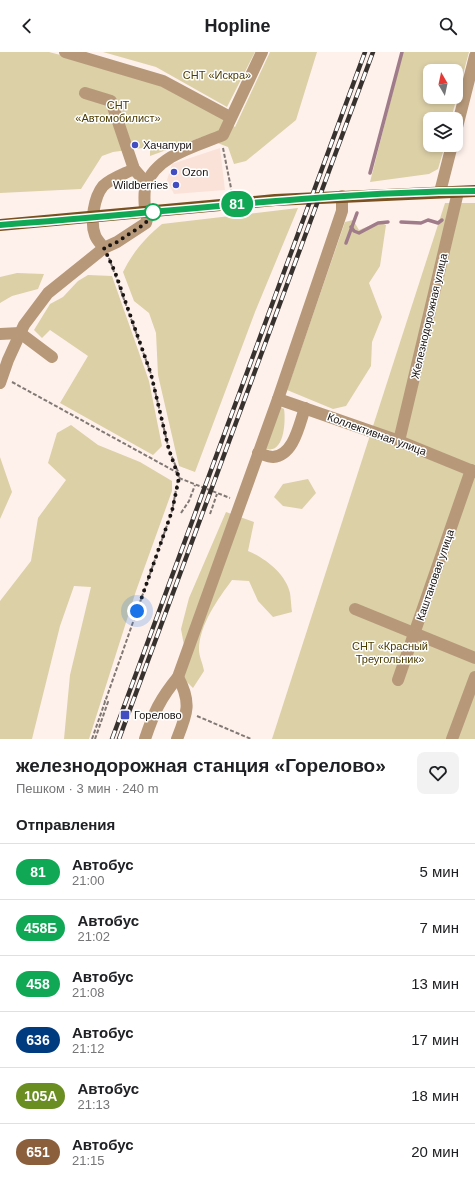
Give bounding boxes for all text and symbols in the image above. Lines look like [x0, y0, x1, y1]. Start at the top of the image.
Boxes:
icon: back [16, 15, 38, 37]
icon: search [437, 15, 459, 37]
text: Hopline [205, 16, 271, 36]
north arrow [423, 64, 463, 104]
map controls [423, 64, 463, 152]
park label: СНТ «Искра» [183, 69, 251, 81]
park label: СНТ «Автомобилист» [75, 99, 161, 124]
button: layers [423, 112, 463, 152]
place label: Хачапури [143, 139, 192, 151]
marker: Хачапури [130, 140, 140, 150]
place label: Ozon [182, 166, 208, 178]
marker: Ozon [169, 167, 179, 177]
place label: Wildberries [113, 179, 168, 191]
marker: Wildberries [171, 180, 181, 190]
line badge: 81 [219, 191, 255, 217]
text: 81 [229, 196, 245, 212]
unlabelled marker [144, 203, 162, 221]
street label: Железнодорожная улица [409, 251, 449, 380]
street label: Коллективная улица [326, 410, 429, 458]
street label: Каштановая улица [414, 527, 457, 622]
your location [127, 601, 147, 621]
park label: СНТ «Красный Треугольник» [352, 640, 428, 665]
marker: Горелово [119, 709, 131, 721]
place label: Горелово [134, 709, 182, 721]
button: heart [417, 752, 459, 794]
text: железнодорожная станция «Горелово» [16, 755, 386, 776]
text: Пешком · 3 мин · 240 m [16, 781, 158, 796]
text: Отправления [16, 816, 115, 833]
text: Автобус [72, 856, 134, 873]
text: 5 мин [420, 863, 459, 880]
text: 81 [30, 864, 46, 880]
text: 21:00 [72, 873, 105, 888]
text: Автобус [77, 912, 139, 929]
text: 7 мин [420, 919, 459, 936]
text: 458Б [24, 920, 57, 936]
text: 21:02 [77, 929, 110, 944]
text: Автобус [72, 968, 134, 985]
text: 13 мин [411, 975, 459, 992]
text: 458 [26, 976, 50, 992]
text: 21:08 [72, 985, 105, 1000]
text: Автобус [72, 1024, 134, 1041]
text: 17 мин [411, 1031, 459, 1048]
text: 636 [26, 1032, 50, 1048]
text: 21:12 [72, 1041, 105, 1056]
text: Автобус [77, 1080, 139, 1097]
text: 18 мин [411, 1087, 459, 1104]
text: 105А [24, 1088, 57, 1104]
text: 21:13 [77, 1097, 110, 1112]
text: Автобус [72, 1136, 134, 1153]
text: 20 мин [411, 1143, 459, 1160]
text: 651 [26, 1144, 50, 1160]
text: 21:15 [72, 1153, 105, 1168]

